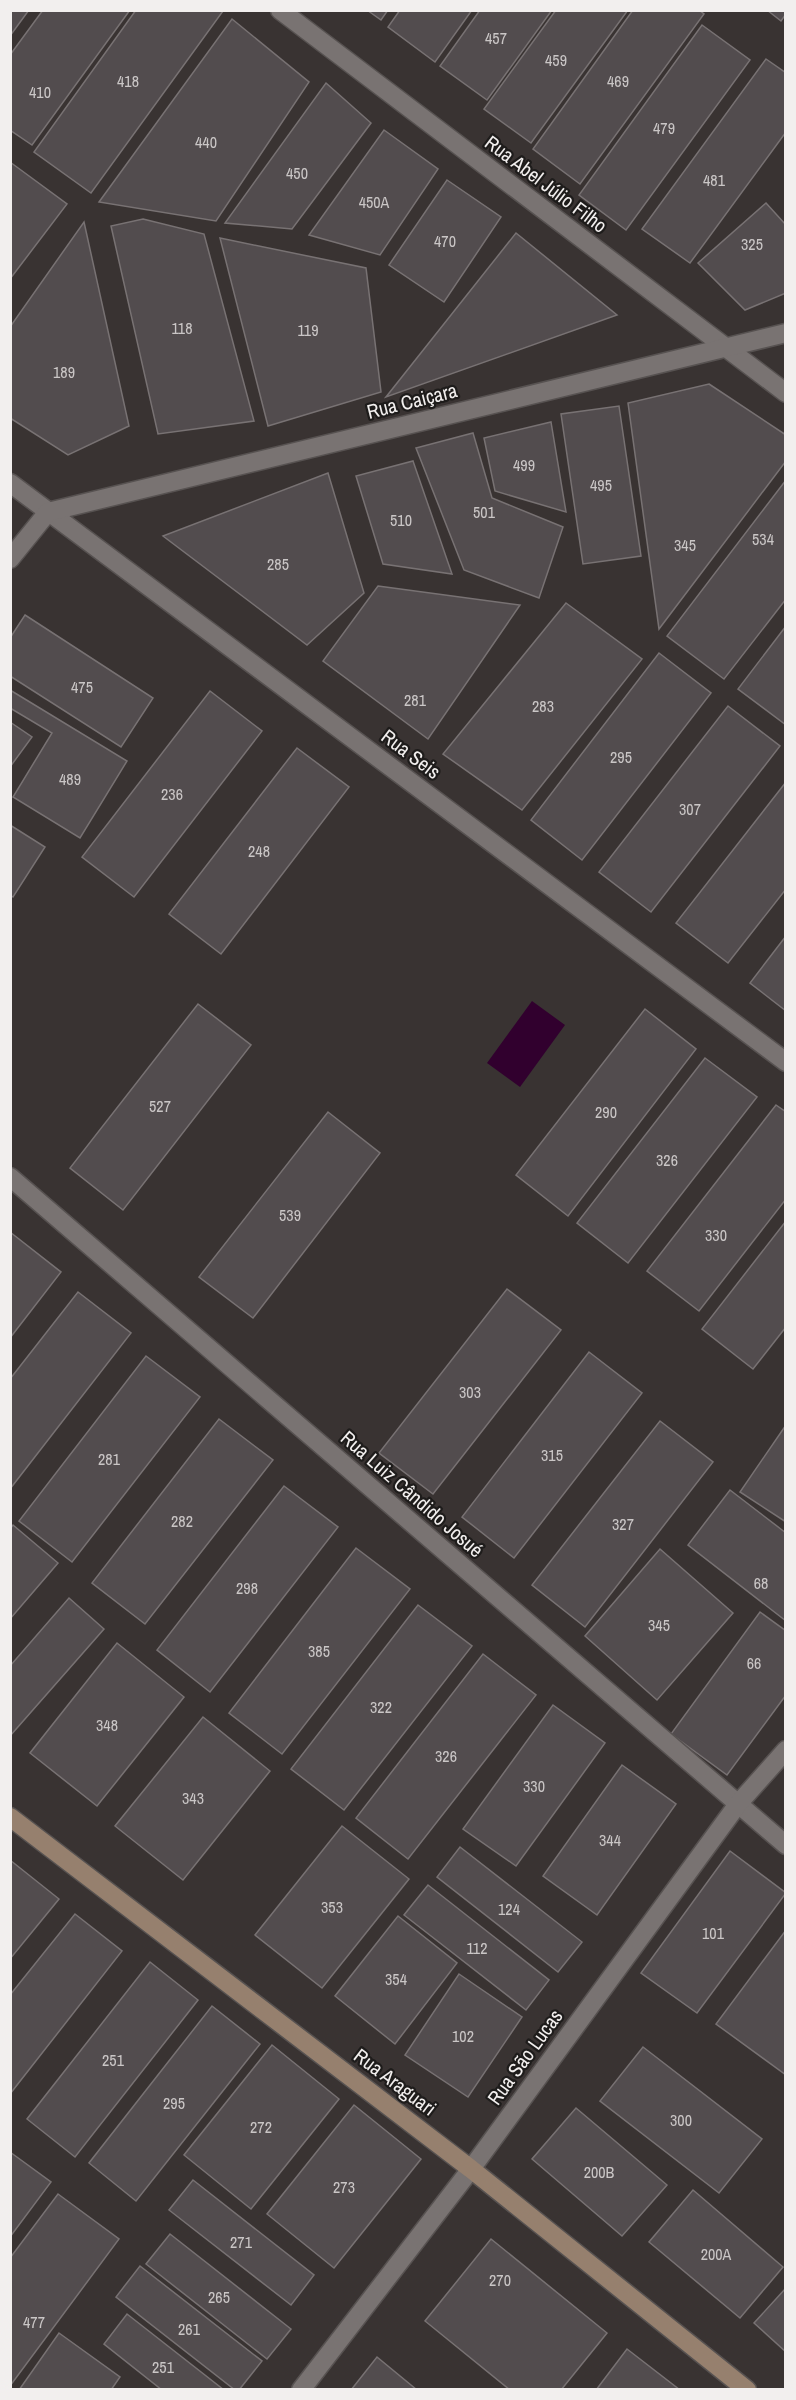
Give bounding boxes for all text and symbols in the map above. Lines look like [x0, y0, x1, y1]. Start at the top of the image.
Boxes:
house number: 457 [485, 27, 507, 49]
house number: 459 [545, 49, 567, 71]
house number: 418 [117, 70, 139, 92]
house number: 469 [607, 70, 629, 92]
house number: 410 [29, 81, 51, 103]
house number: 479 [653, 117, 675, 139]
street label: Rua Abel Júlio Filho [480, 129, 613, 239]
house number: 440 [195, 131, 217, 153]
house number: 450 [286, 162, 308, 184]
house number: 481 [703, 169, 726, 191]
house number: 450A [359, 191, 390, 213]
house number: 470 [434, 230, 456, 252]
house number: 325 [741, 233, 763, 255]
house number: 118 [172, 317, 192, 339]
house number: 119 [298, 319, 318, 341]
house number: 189 [53, 361, 75, 383]
street label: Rua Caiçara [364, 376, 460, 425]
house number: 499 [513, 454, 535, 476]
house number: 495 [590, 474, 612, 496]
house number: 501 [473, 501, 496, 523]
house number: 510 [390, 509, 412, 531]
house number: 534 [752, 528, 774, 550]
house number: 345 [674, 534, 696, 556]
house number: 285 [267, 553, 289, 575]
house number: 475 [71, 676, 93, 698]
house number: 281 [404, 689, 427, 711]
house number: 283 [532, 695, 554, 717]
street label: Rua Seis [376, 723, 446, 785]
house number: 295 [610, 746, 632, 768]
house number: 489 [59, 768, 81, 790]
house number: 236 [161, 783, 183, 805]
house number: 307 [679, 798, 701, 820]
house number: 248 [248, 840, 270, 862]
house number: 527 [149, 1095, 171, 1117]
house number: 290 [595, 1101, 617, 1123]
house number: 326 [656, 1149, 678, 1171]
house number: 539 [279, 1204, 301, 1226]
house number: 330 [705, 1224, 727, 1246]
house number: 303 [459, 1381, 481, 1403]
street label: Rua Luiz Cândido Josué [335, 1424, 489, 1563]
house number: 315 [541, 1444, 563, 1466]
house number: 281 [98, 1448, 121, 1470]
house number: 282 [171, 1510, 193, 1532]
house number: 327 [612, 1513, 634, 1535]
house number: 68 [754, 1572, 768, 1594]
house number: 298 [236, 1577, 258, 1599]
house number: 345 [648, 1614, 670, 1636]
house number: 385 [308, 1640, 330, 1662]
house number: 66 [747, 1652, 761, 1674]
house number: 322 [370, 1696, 392, 1718]
house number: 348 [96, 1714, 118, 1736]
house number: 326 [435, 1745, 457, 1767]
house number: 330 [523, 1775, 545, 1797]
house number: 343 [182, 1787, 204, 1809]
house number: 344 [599, 1829, 621, 1851]
house number: 353 [321, 1896, 343, 1918]
house number: 124 [498, 1898, 520, 1920]
house number: 101 [702, 1922, 725, 1944]
house number: 112 [467, 1937, 487, 1959]
house number: 354 [385, 1968, 407, 1990]
street label: Rua São Lucas [481, 2003, 568, 2110]
house number: 102 [452, 2025, 474, 2047]
street label: Rua Araguari [349, 2042, 442, 2121]
house number: 251 [102, 2049, 125, 2071]
house number: 295 [163, 2092, 185, 2114]
house number: 300 [670, 2109, 692, 2131]
house number: 272 [250, 2116, 272, 2138]
house number: 200B [584, 2161, 615, 2183]
house number: 273 [333, 2176, 355, 2198]
house number: 271 [230, 2231, 253, 2253]
house number: 200A [701, 2243, 732, 2265]
house number: 270 [489, 2269, 511, 2291]
house number: 265 [208, 2286, 230, 2308]
house number: 477 [23, 2311, 45, 2333]
house number: 261 [178, 2318, 201, 2340]
house number: 251 [152, 2356, 175, 2378]

